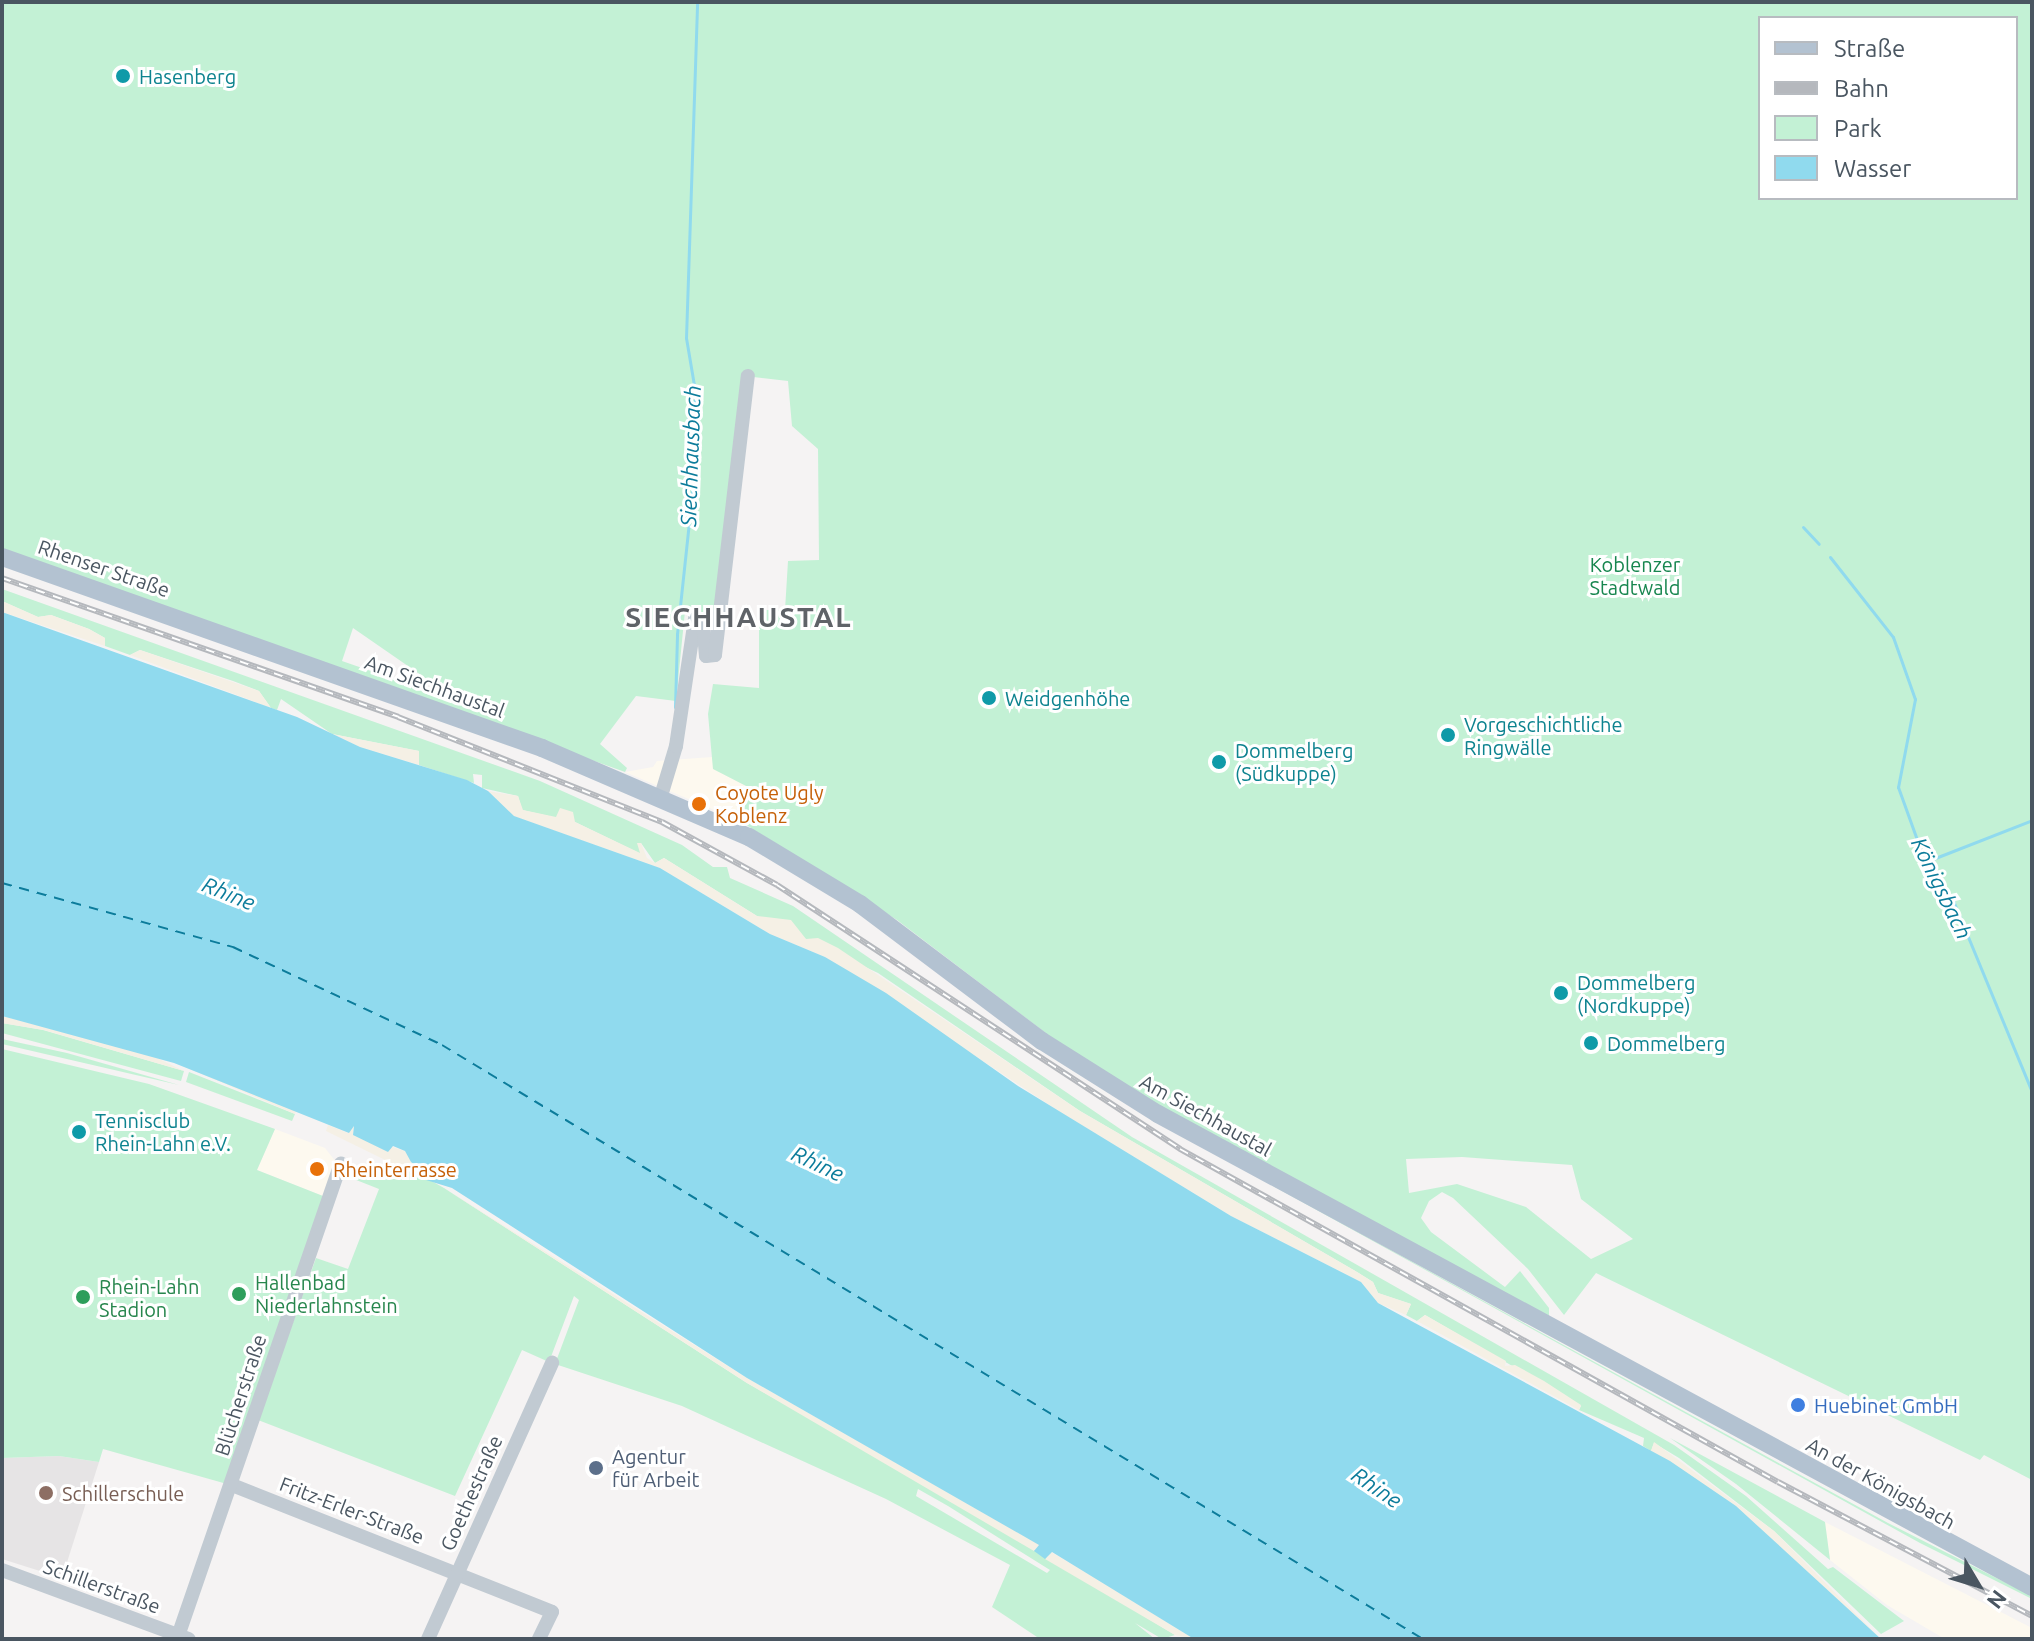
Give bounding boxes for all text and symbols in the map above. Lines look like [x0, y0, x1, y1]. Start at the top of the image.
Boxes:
legend [1758, 16, 2018, 200]
text: Straße [1834, 35, 1905, 62]
place label: Hasenberg [139, 64, 236, 88]
marker: Hasenberg [114, 67, 132, 85]
text: Bahn [1834, 75, 1889, 102]
text: Park [1834, 115, 1882, 142]
text: Wasser [1834, 155, 1911, 182]
water label: Siechhausbach [674, 385, 706, 527]
street label: Rhenser Straße [35, 534, 173, 602]
park label: Koblenzer Stadtwald [1590, 552, 1680, 599]
district label: SIECHHAUSTAL [625, 600, 853, 634]
street label: Am Siechhaustal [362, 650, 508, 722]
place label: Weidgenhöhe [1005, 686, 1130, 710]
marker: Weidgenhöhe [980, 689, 998, 707]
place label: Vorgeschichtliche Ringwälle [1464, 712, 1622, 759]
marker: Vorgeschichtliche Ringwälle [1439, 726, 1457, 744]
place label: Dommelberg (Südkuppe) [1235, 738, 1353, 785]
marker: Dommelberg (Südkuppe) [1210, 753, 1228, 771]
place label: Coyote Ugly Koblenz [715, 780, 824, 827]
marker: Coyote Ugly Koblenz [690, 795, 708, 813]
water label: Königsbach [1906, 833, 1978, 943]
water label: Rhine [199, 871, 259, 915]
place label: Dommelberg (Nordkuppe) [1577, 970, 1695, 1017]
marker: Dommelberg (Nordkuppe) [1552, 984, 1570, 1002]
place label: Dommelberg [1607, 1031, 1725, 1055]
marker: Dommelberg [1582, 1034, 1600, 1052]
street label: Am Siechhaustal [1136, 1069, 1276, 1161]
place label: Tennisclub Rhein-Lahn e.V. [95, 1108, 231, 1155]
marker: Tennisclub Rhein-Lahn e.V. [70, 1123, 88, 1141]
water label: Rhine [788, 1140, 848, 1186]
place label: Rheinterrasse [333, 1157, 457, 1181]
marker: Rheinterrasse [308, 1160, 326, 1178]
place label: Hallenbad Niederlahnstein [255, 1270, 398, 1317]
place label: Rhein-Lahn Stadion [99, 1274, 199, 1321]
marker: Hallenbad Niederlahnstein [230, 1285, 248, 1303]
marker: Rhein-Lahn Stadion [74, 1288, 92, 1306]
street label: Blücherstraße [209, 1331, 271, 1459]
place label: Huebinet GmbH [1814, 1393, 1958, 1417]
marker: Huebinet GmbH [1789, 1396, 1807, 1414]
street label: Goethestraße [435, 1432, 507, 1554]
street label: An der Königsbach [1802, 1432, 1960, 1534]
place label: Agentur für Arbeit [612, 1444, 699, 1491]
marker: Agentur für Arbeit [587, 1459, 605, 1477]
water label: Rhine [1347, 1461, 1407, 1513]
street label: Fritz-Erler-Straße [276, 1471, 428, 1549]
place label: Schillerschule [62, 1481, 184, 1505]
marker: Schillerschule [37, 1484, 55, 1502]
north arrow [1938, 1545, 2018, 1625]
street label: Schillerstraße [40, 1554, 164, 1618]
text: N [1982, 1586, 2012, 1614]

